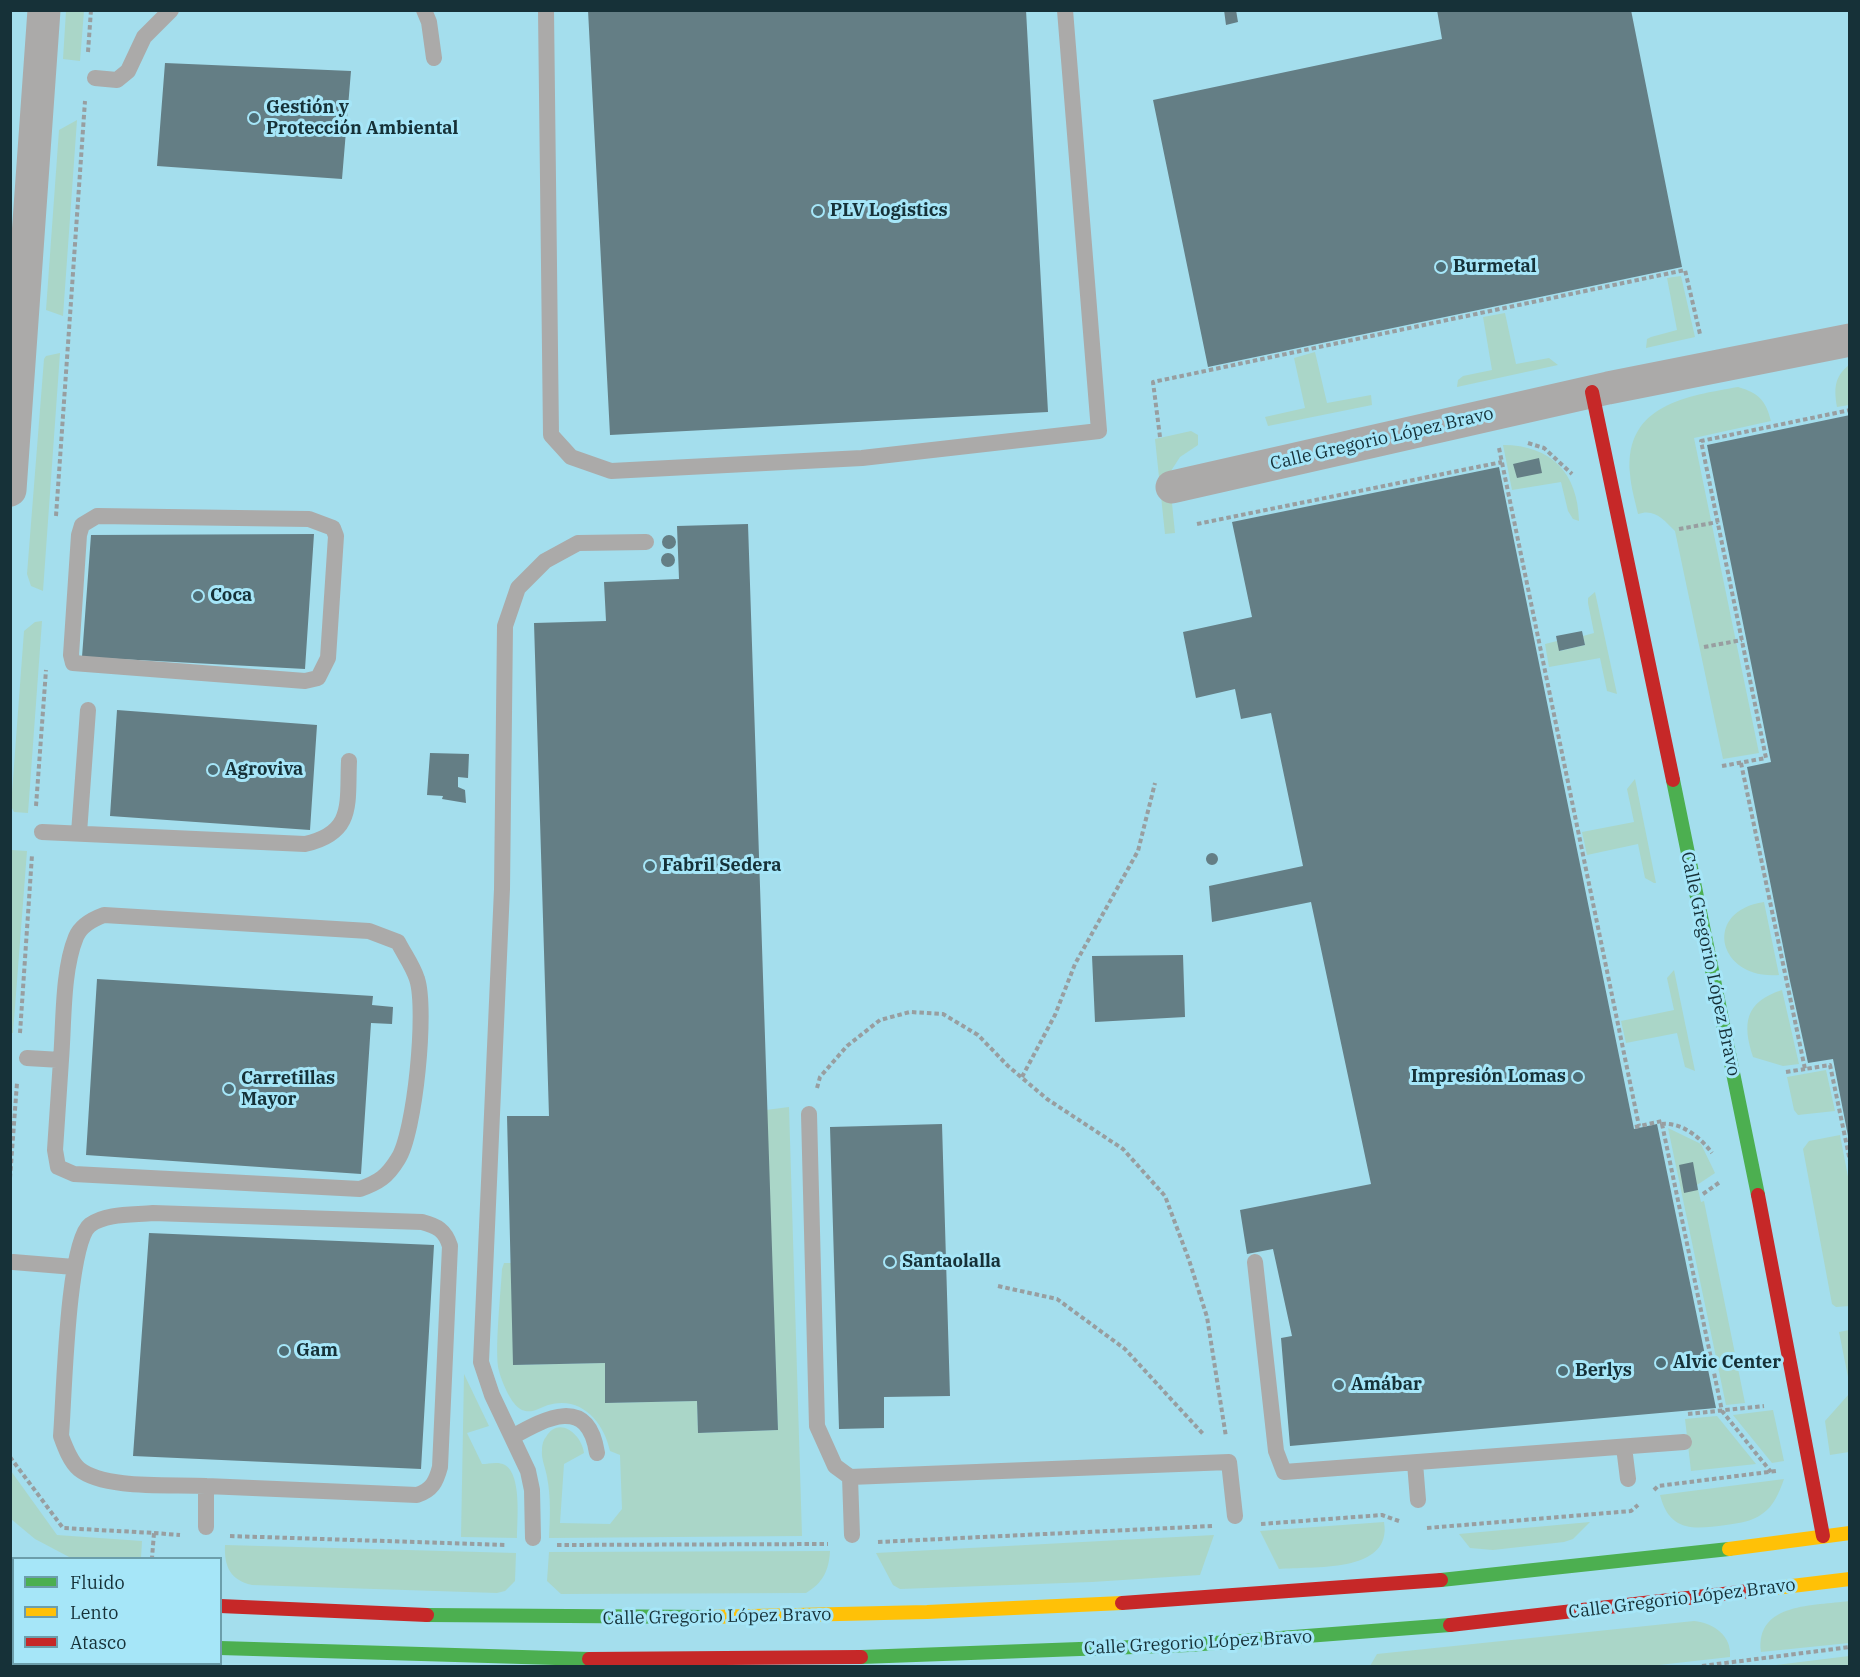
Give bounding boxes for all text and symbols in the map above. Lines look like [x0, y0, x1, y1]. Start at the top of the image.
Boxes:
place label: Gestión y Protección Ambiental [266, 97, 458, 140]
marker: Gestión y Protección Ambiental [247, 111, 261, 125]
place label: PLV Logistics [830, 200, 948, 222]
marker: PLV Logistics [811, 204, 825, 218]
place label: Burmetal [1453, 256, 1537, 278]
marker: Burmetal [1434, 260, 1448, 274]
street label: Calle Gregorio López Bravo [1268, 403, 1496, 475]
place label: Coca [210, 585, 252, 607]
marker: Coca [191, 589, 205, 603]
place label: Agroviva [225, 759, 303, 781]
marker: Agroviva [206, 763, 220, 777]
street label: Calle Gregorio López Bravo [1676, 850, 1744, 1078]
place label: Fabril Sedera [662, 855, 782, 877]
marker: Fabril Sedera [643, 859, 657, 873]
place label: Impresión Lomas [1411, 1066, 1566, 1088]
place label: Carretillas Mayor [241, 1068, 335, 1110]
marker: Impresión Lomas [1571, 1070, 1585, 1084]
marker: Carretillas Mayor [222, 1082, 236, 1096]
place label: Santaolalla [902, 1251, 1001, 1273]
marker: Santaolalla [883, 1255, 897, 1269]
place label: Gam [296, 1340, 338, 1362]
marker: Gam [277, 1344, 291, 1358]
place label: Alvic Center [1673, 1352, 1781, 1374]
marker: Alvic Center [1654, 1356, 1668, 1370]
place label: Berlys [1575, 1360, 1632, 1382]
marker: Berlys [1556, 1364, 1570, 1378]
place label: Amábar [1351, 1374, 1422, 1396]
marker: Amábar [1332, 1378, 1346, 1392]
legend [12, 1557, 222, 1665]
text: Fluido [70, 1571, 125, 1594]
street label: Calle Gregorio López Bravo [1567, 1574, 1797, 1624]
text: Lento [70, 1601, 118, 1624]
street label: Calle Gregorio López Bravo [603, 1604, 831, 1630]
street label: Calle Gregorio López Bravo [1083, 1626, 1313, 1660]
text: Atasco [70, 1631, 126, 1654]

